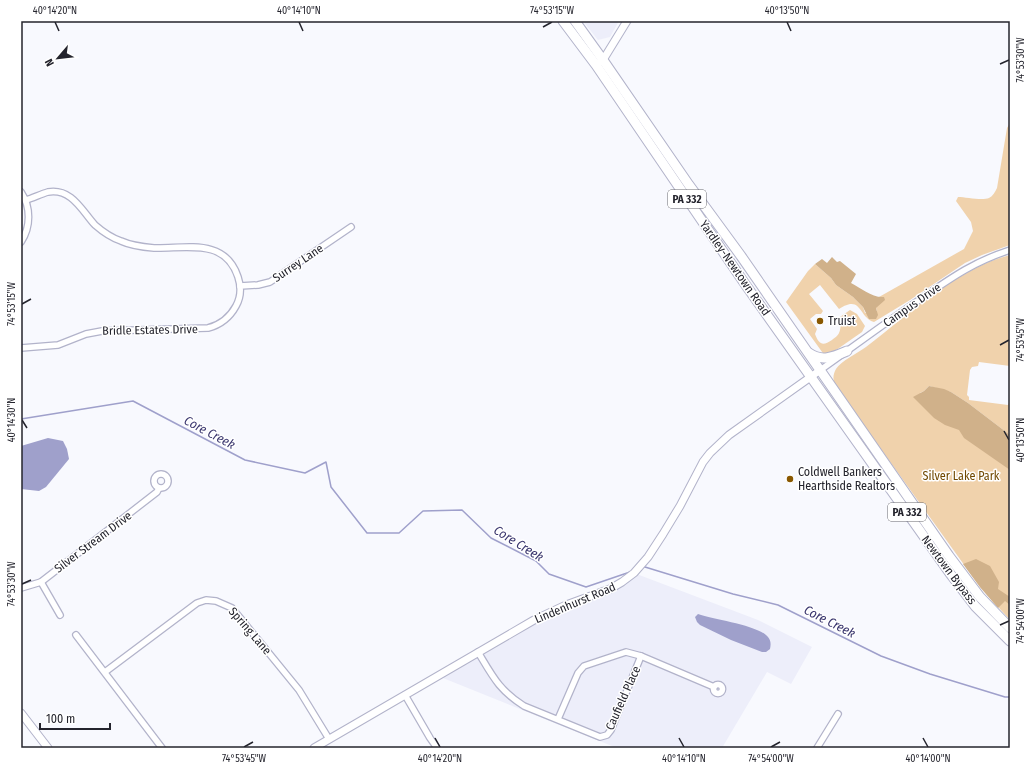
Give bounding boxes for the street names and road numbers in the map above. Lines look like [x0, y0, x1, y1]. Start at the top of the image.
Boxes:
road number: PA 332 [668, 190, 706, 208]
street label: Yardley-Newtown Road [697, 218, 773, 318]
street label: Surrey Lane [270, 241, 326, 285]
street label: Campus Drive [881, 280, 944, 330]
street label: Bridle Estates Drive [102, 322, 198, 338]
road number: PA 332 [888, 503, 926, 521]
street label: Silver Stream Drive [52, 508, 134, 576]
street label: Newtown Bypass [919, 533, 979, 607]
street label: Lindenhurst Road [532, 580, 618, 626]
street label: Spring Lane [226, 605, 274, 657]
street label: Caufield Place [603, 664, 643, 732]

